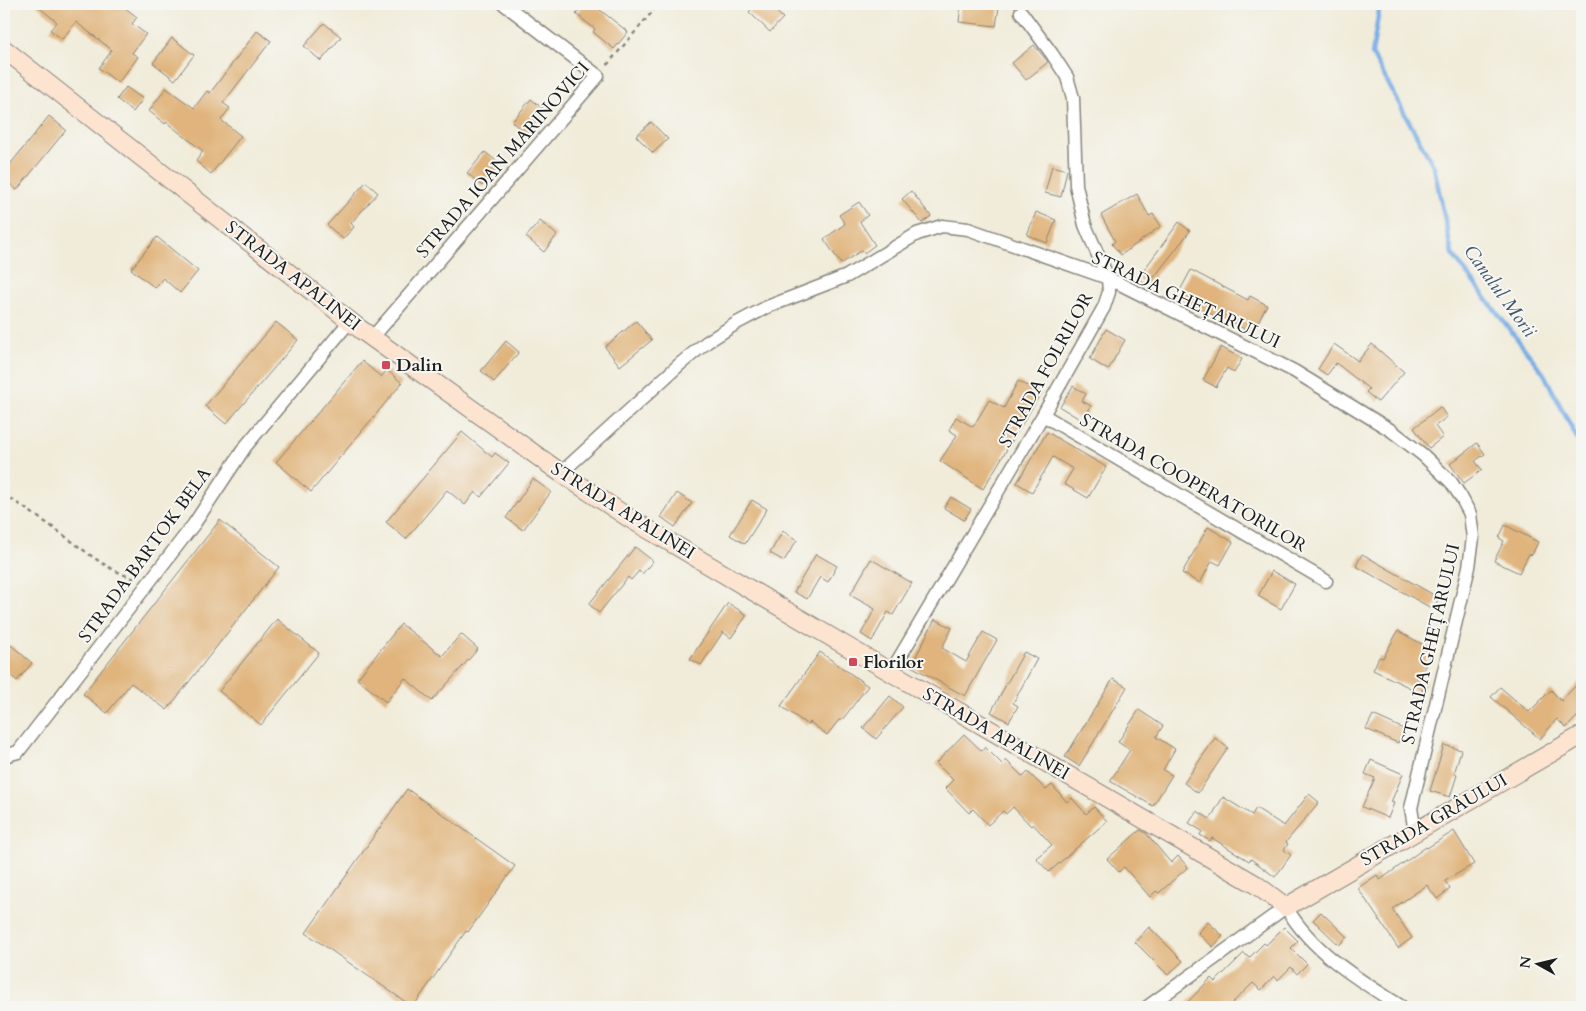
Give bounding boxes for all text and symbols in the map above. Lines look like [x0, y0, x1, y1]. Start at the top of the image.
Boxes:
street label: STRADA IOAN MARINOVICI [411, 56, 595, 264]
street label: STRADA APALINEI [220, 215, 366, 337]
water label: Canalul Morii [1458, 240, 1543, 343]
street label: STRADA GHEȚARULUI [1088, 245, 1284, 355]
street label: STRADA FOLRILOR [993, 287, 1099, 452]
place label: Dalin [396, 353, 443, 378]
marker: Dalin [380, 359, 392, 371]
street label: STRADA COOPERATORILOR [1075, 408, 1311, 559]
street label: STRADA APALINEI [546, 457, 700, 565]
street label: STRADA BARTOK BELA [73, 462, 217, 648]
street label: STRADA GHEȚARULUI [1396, 541, 1466, 747]
place label: Florilor [863, 650, 924, 675]
marker: Florilor [847, 656, 859, 668]
street label: STRADA APALINEI [918, 682, 1074, 786]
street label: STRADA GRÂULUI [1356, 768, 1512, 872]
north arrow [1514, 938, 1564, 988]
text: N [1515, 955, 1536, 970]

